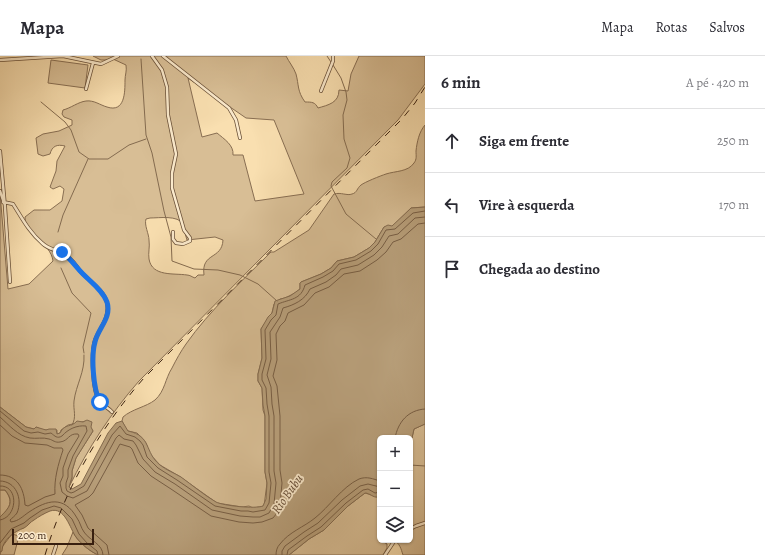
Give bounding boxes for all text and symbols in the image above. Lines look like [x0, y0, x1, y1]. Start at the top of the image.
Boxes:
text: Mapa [20, 15, 64, 41]
text: Mapa [601, 18, 633, 37]
text: Rotas [655, 18, 687, 37]
text: Salvos [709, 18, 745, 37]
text: 6 min [441, 71, 481, 94]
text: A pé · 420 m [686, 74, 749, 91]
icon: ahead [441, 130, 463, 152]
text: Siga em frente [479, 131, 569, 151]
text: 250 m [717, 132, 749, 149]
icon: left [441, 194, 463, 216]
text: Vire à esquerda [479, 195, 575, 215]
text: 170 m [719, 196, 749, 213]
route end [53, 243, 71, 261]
icon: arrive [441, 258, 463, 280]
text: Chegada ao destino [479, 259, 600, 279]
route start [91, 393, 109, 411]
map controls [377, 435, 413, 543]
button: + [377, 435, 413, 471]
water label: Rio Bubu [267, 471, 307, 517]
button: − [377, 471, 413, 507]
button: layers [377, 507, 413, 543]
scale bar [12, 527, 94, 546]
text: 200 m [18, 528, 46, 543]

